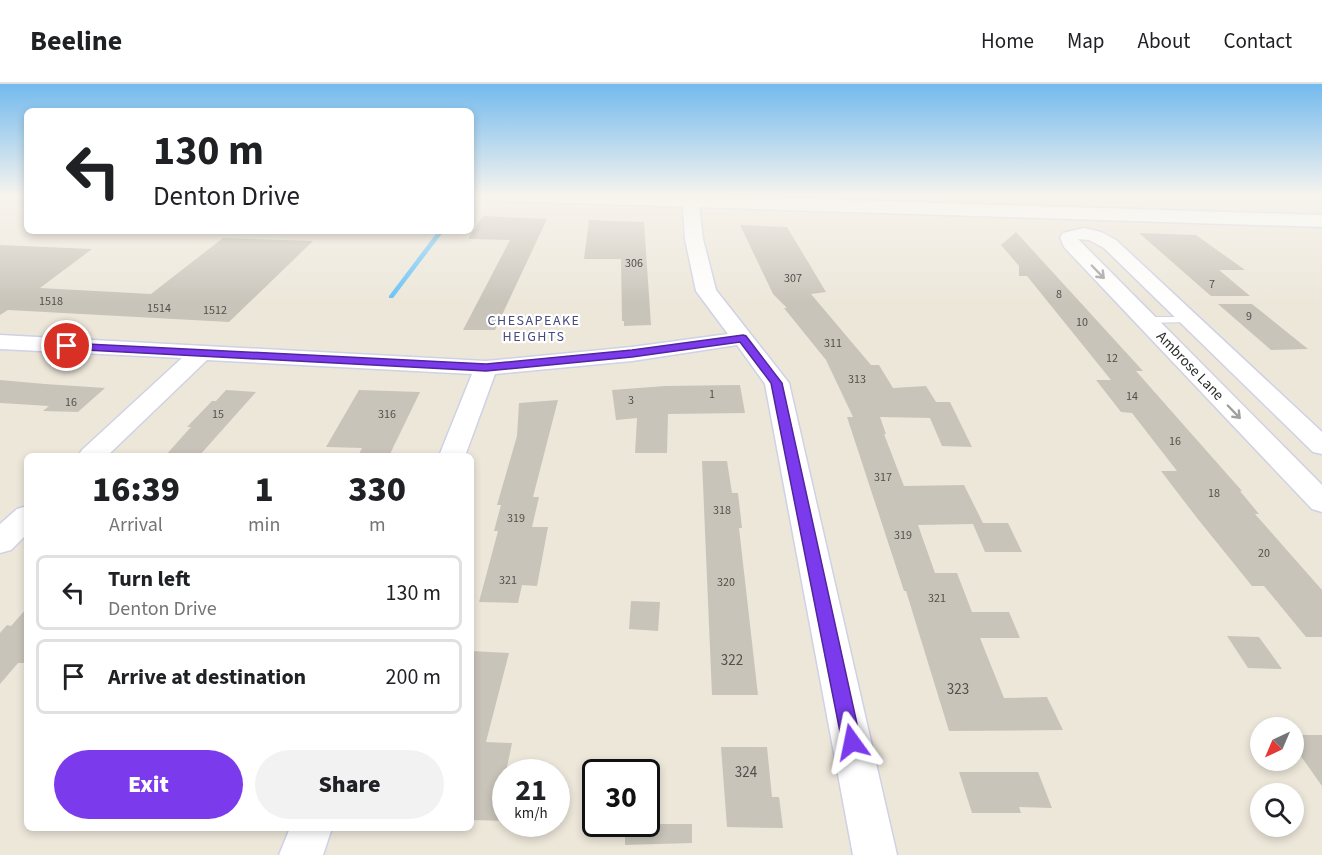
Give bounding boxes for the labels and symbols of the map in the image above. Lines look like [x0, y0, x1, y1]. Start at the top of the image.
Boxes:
house number: 306 [625, 255, 643, 272]
one-way arrow [1091, 264, 1106, 279]
house number: 307 [784, 270, 802, 287]
house number: 7 [1209, 276, 1215, 293]
house number: 8 [1056, 286, 1062, 303]
house number: 1518 [39, 293, 63, 310]
house number: 1514 [147, 300, 171, 317]
house number: 1512 [203, 302, 227, 319]
house number: 9 [1246, 308, 1252, 325]
district label: CHESAPEAKE HEIGHTS [488, 311, 580, 347]
house number: 10 [1076, 314, 1088, 331]
pin [41, 320, 92, 371]
street label: Ambrose Lane [1151, 327, 1229, 405]
house number: 311 [824, 335, 842, 352]
house number: 12 [1106, 350, 1118, 367]
house number: 313 [848, 371, 866, 388]
house number: 1 [709, 386, 715, 403]
house number: 14 [1126, 388, 1138, 405]
house number: 3 [628, 392, 634, 409]
house number: 16 [65, 394, 77, 411]
one-way arrow [1227, 404, 1242, 419]
house number: 15 [212, 406, 224, 423]
house number: 316 [378, 406, 396, 423]
house number: 16 [1169, 433, 1181, 450]
house number: 317 [874, 469, 892, 486]
house number: 18 [1208, 485, 1220, 502]
house number: 318 [713, 502, 731, 519]
house number: 319 [507, 510, 525, 527]
house number: 319 [894, 527, 912, 544]
house number: 20 [1258, 545, 1270, 562]
house number: 321 [499, 572, 517, 589]
house number: 320 [717, 574, 735, 591]
house number: 321 [928, 590, 946, 607]
house number: 322 [721, 650, 743, 671]
house number: 323 [947, 679, 969, 700]
position arrow [820, 710, 884, 774]
north arrow [1250, 717, 1304, 771]
speed limit sign: 30 [582, 759, 660, 837]
house number: 324 [735, 762, 758, 783]

